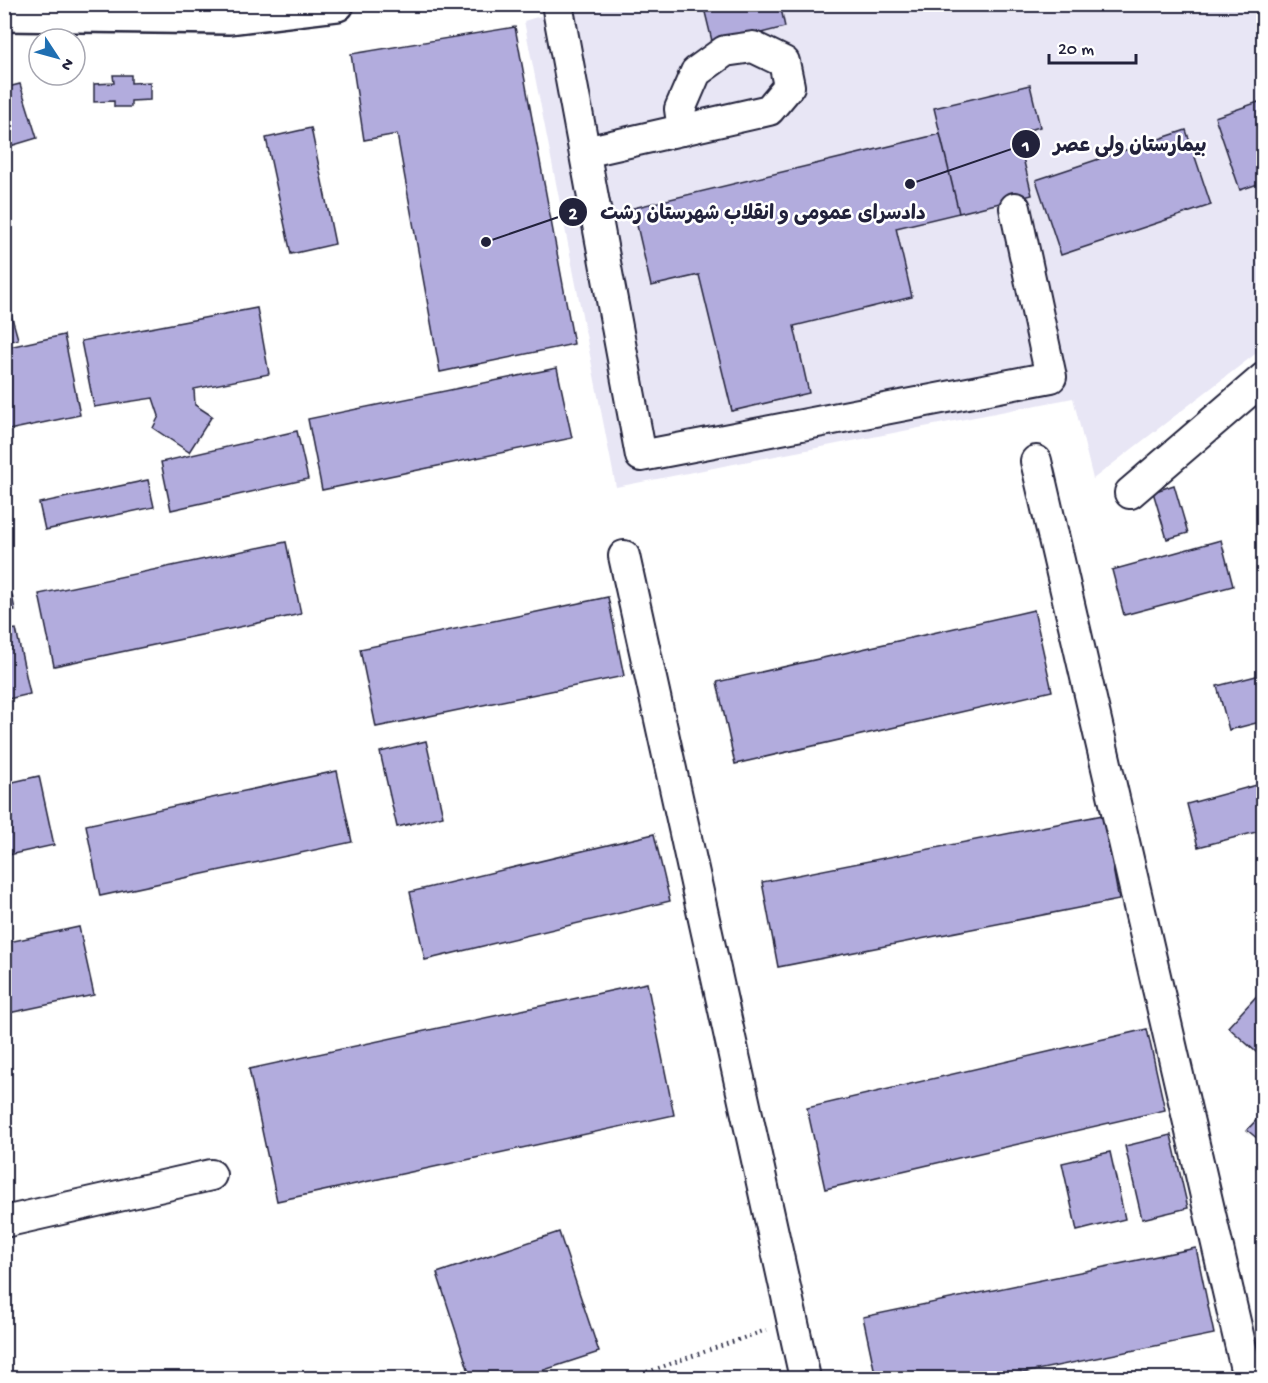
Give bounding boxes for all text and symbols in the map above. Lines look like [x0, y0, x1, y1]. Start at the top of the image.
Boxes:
north arrow [27, 27, 87, 87]
scale bar [1049, 27, 1136, 65]
text: 20 m [1058, 40, 1094, 61]
text: N [55, 54, 77, 74]
callout: بیمارستان ولی عصر [1011, 125, 1218, 163]
text: بیمارستان ولی عصر [1052, 135, 1206, 159]
text: 1 [1021, 137, 1030, 158]
callout: دادسرای عمومی و انقلاب شهرستان رشت [558, 193, 938, 231]
text: دادسرای عمومی و انقلاب شهرستان رشت [600, 203, 926, 227]
text: 2 [569, 205, 578, 226]

